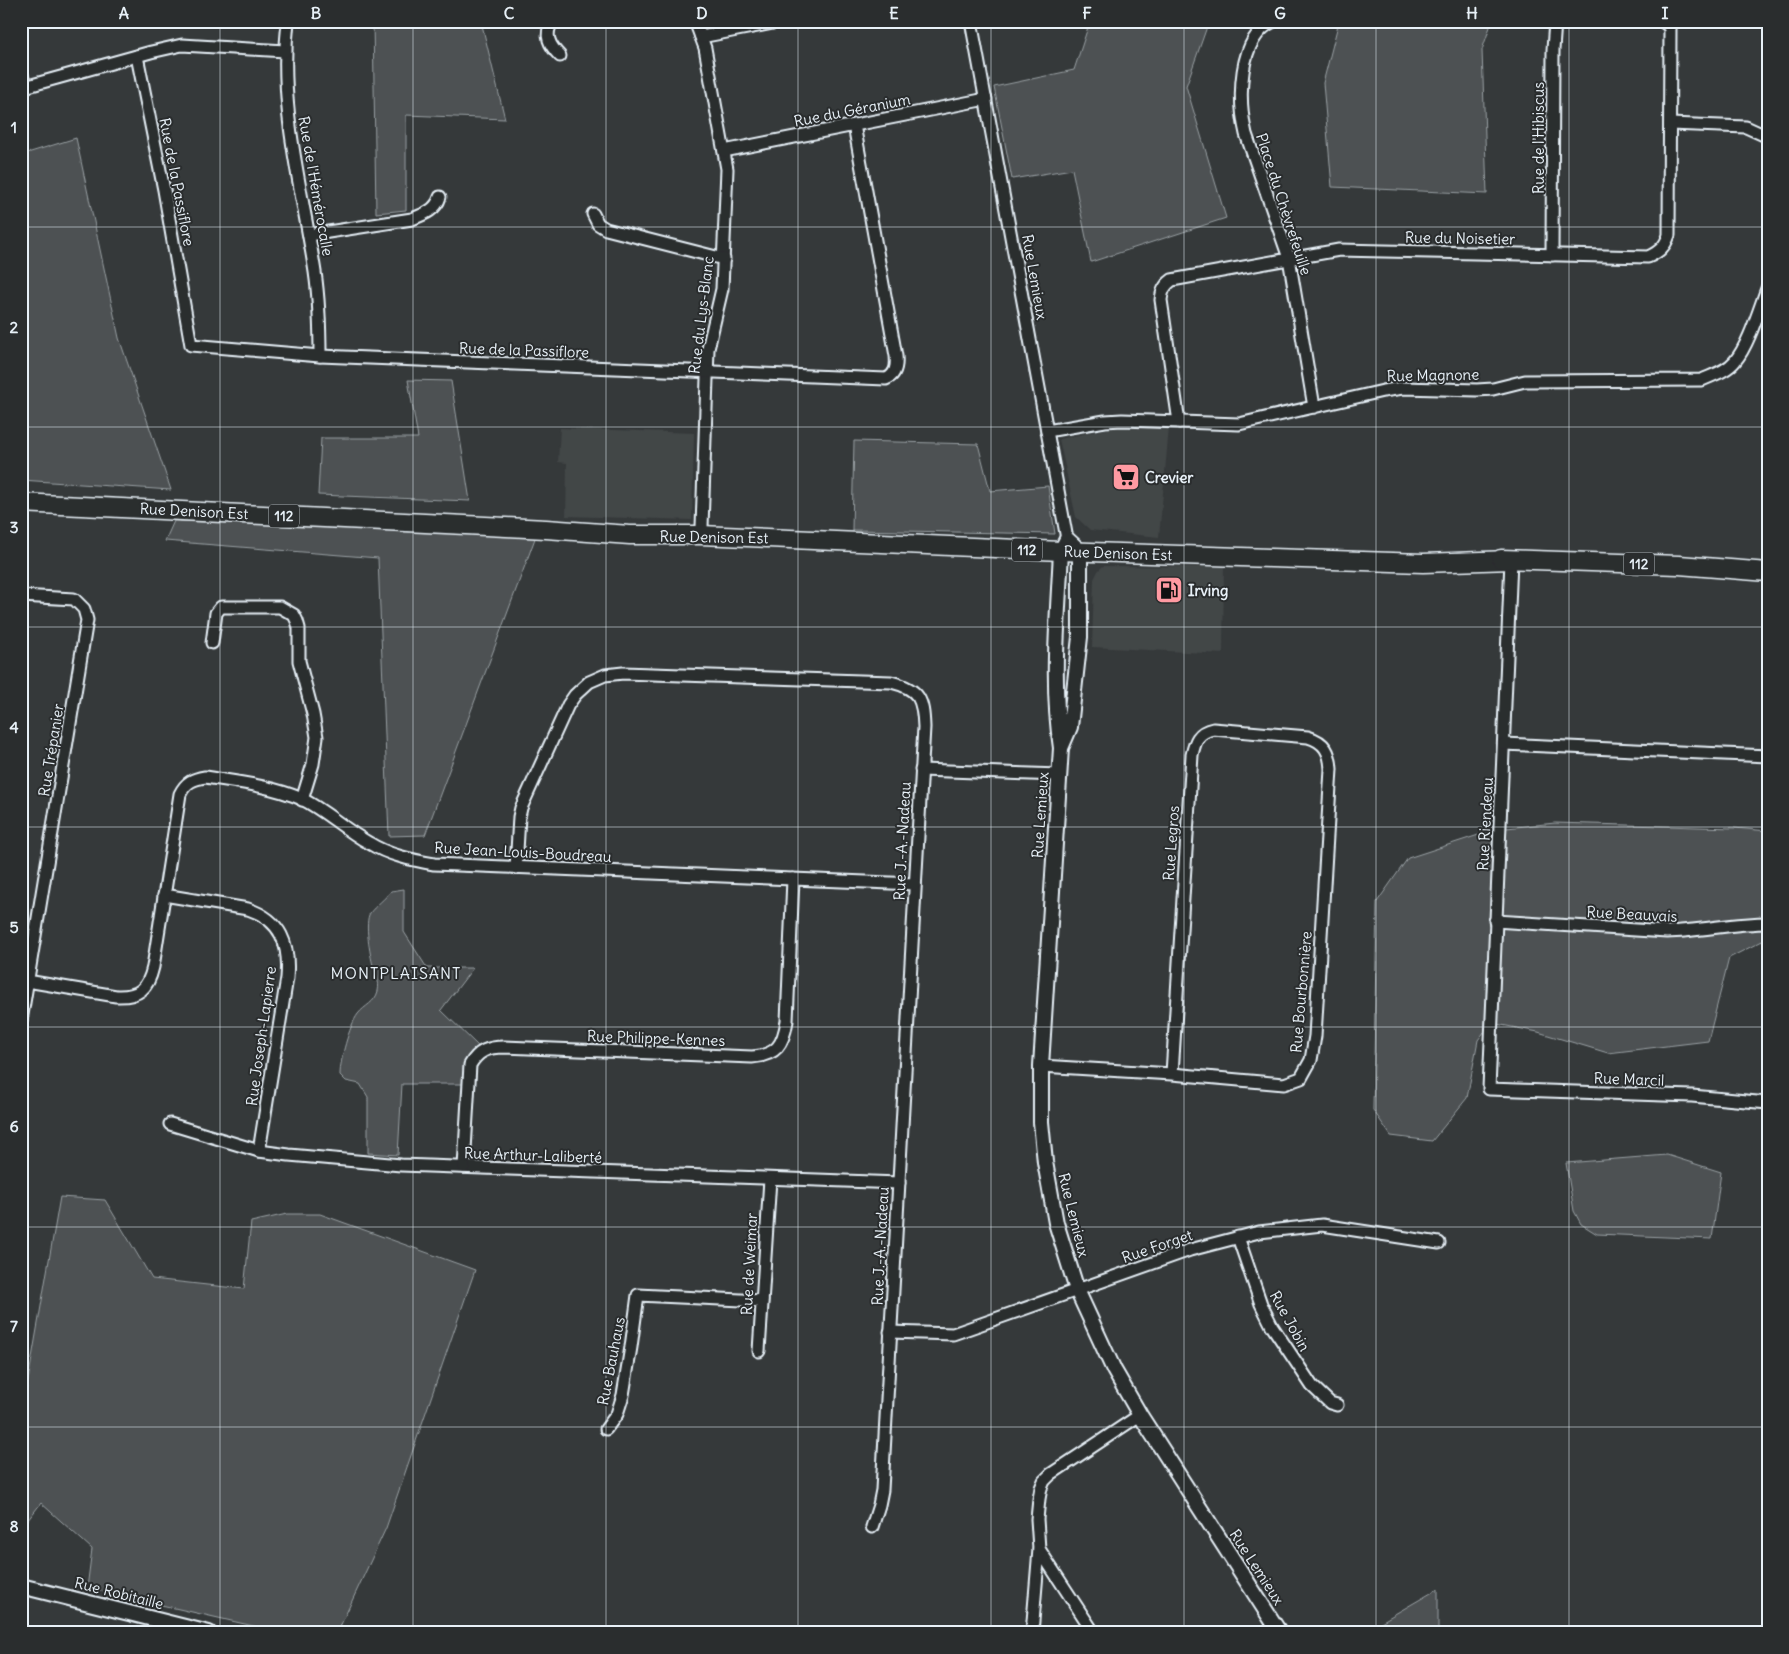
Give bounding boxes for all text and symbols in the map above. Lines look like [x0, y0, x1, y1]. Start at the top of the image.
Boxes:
text: A [119, 3, 129, 23]
text: B [311, 3, 322, 23]
text: C [504, 3, 515, 23]
text: D [696, 3, 708, 23]
text: E [889, 3, 899, 23]
text: F [1082, 3, 1092, 23]
text: G [1274, 3, 1286, 23]
text: H [1466, 3, 1478, 23]
text: I [1662, 3, 1669, 23]
street label: Rue de l'Hibiscus [1529, 82, 1548, 194]
street label: Rue du Géranium [792, 89, 912, 131]
street label: Rue de l'Hémérocalle [294, 115, 338, 257]
street label: Rue de la Passiflore [155, 116, 199, 248]
text: 1 [11, 117, 17, 137]
street label: Place du Chèvrefeuille [1252, 131, 1316, 277]
street label: Rue du Noisetier [1405, 228, 1515, 248]
street label: Rue Lemieux [1018, 233, 1052, 322]
street label: Rue du Lys-Blanc [684, 255, 718, 375]
text: 2 [10, 317, 19, 337]
street label: Rue de la Passiflore [459, 338, 589, 362]
street label: Rue Magnone [1387, 365, 1479, 385]
supermarket icon: Crevier [1111, 462, 1141, 492]
place label: Crevier [1145, 468, 1194, 487]
street label: Rue Denison Est [139, 499, 249, 523]
road number: 112 [269, 504, 299, 528]
text: 3 [9, 517, 19, 537]
street label: Rue Denison Est [659, 527, 769, 547]
road number: 112 [1012, 538, 1042, 562]
street label: Rue Denison Est [1063, 542, 1173, 564]
road number: 112 [1624, 552, 1654, 576]
fuel station icon: Irving [1154, 575, 1184, 605]
place label: Irving [1188, 581, 1228, 601]
street label: Rue Trépanier [34, 702, 68, 798]
text: 4 [9, 717, 19, 737]
street label: Rue Lemieux [1028, 771, 1053, 859]
street label: Rue Riendeau [1473, 777, 1497, 871]
street label: Rue J.-A.-Nadeau [889, 781, 915, 901]
street label: Rue Legros [1159, 805, 1183, 881]
street label: Rue Jean-Louis-Boudreau [434, 838, 612, 866]
street label: Rue Beauvais [1586, 902, 1678, 926]
text: 5 [9, 917, 19, 937]
street label: Rue Bourbonnière [1286, 930, 1316, 1054]
district label: MONTPLAISANT [331, 963, 461, 983]
street label: Rue Joseph-Lapierre [242, 965, 280, 1107]
street label: Rue Philippe-Kennes [587, 1026, 726, 1050]
street label: Rue Marcil [1593, 1068, 1665, 1090]
text: 6 [9, 1116, 19, 1136]
street label: Rue Arthur-Laliberté [464, 1143, 602, 1167]
street label: Rue Lemieux [1054, 1171, 1094, 1260]
street label: Rue J.-A.-Nadeau [867, 1186, 893, 1306]
street label: Rue de Weimar [737, 1212, 761, 1316]
street label: Rue Forget [1119, 1225, 1195, 1267]
street label: Rue Jobin [1266, 1287, 1314, 1355]
street label: Rue Bauhaus [593, 1315, 629, 1407]
text: 7 [10, 1316, 18, 1336]
text: 8 [9, 1516, 19, 1536]
street label: Rue Lemieux [1226, 1526, 1289, 1609]
street label: Rue Robitaille [73, 1573, 165, 1613]

